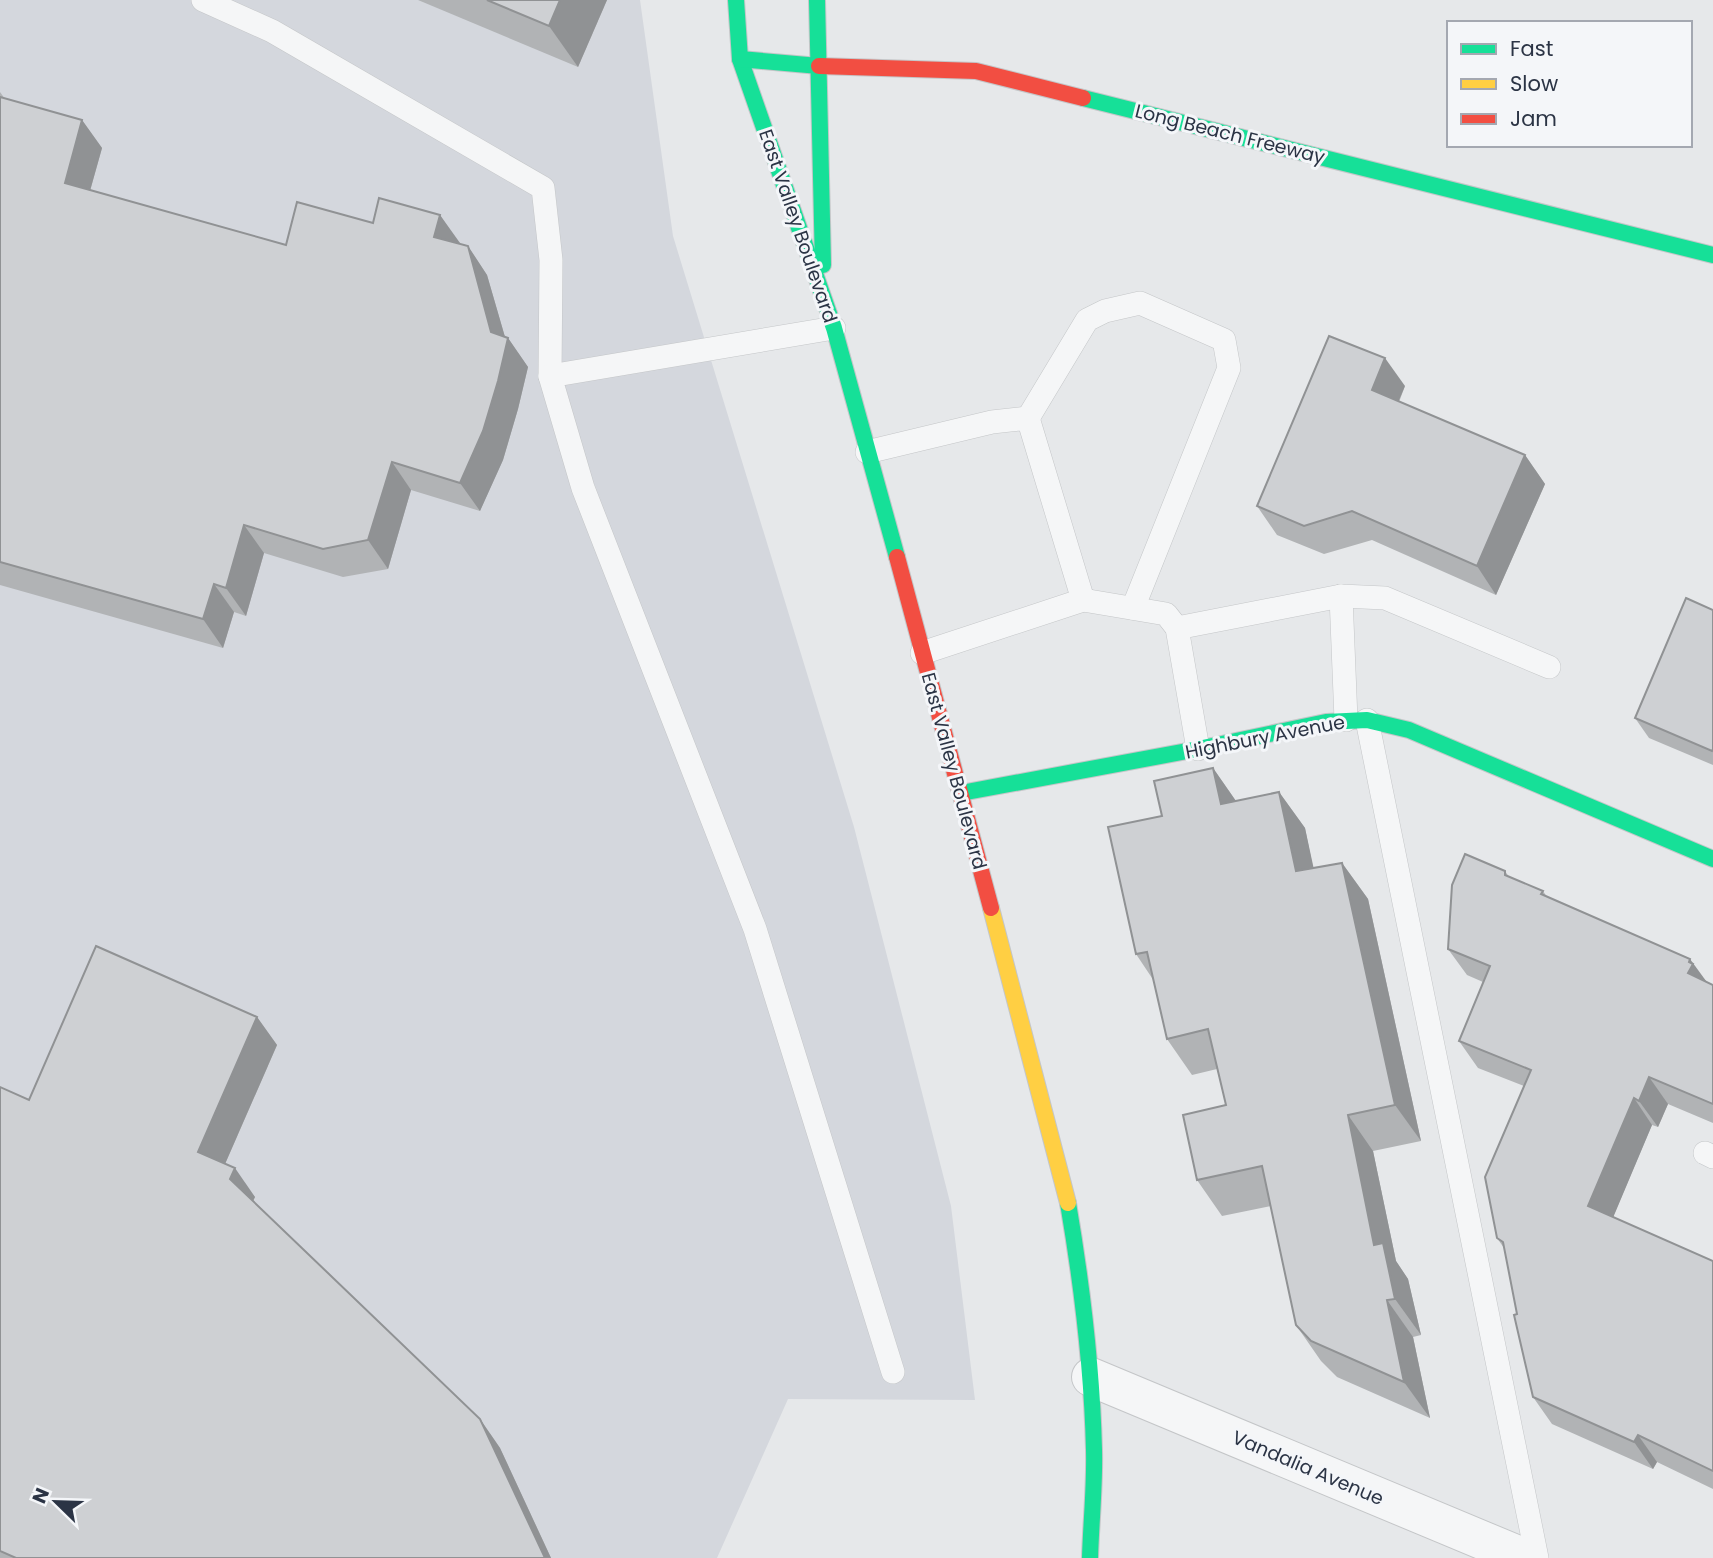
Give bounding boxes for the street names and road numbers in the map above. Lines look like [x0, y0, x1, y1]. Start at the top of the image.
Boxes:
street label: Long Beach Freeway [1132, 97, 1328, 171]
street label: East Valley Boulevard [752, 126, 844, 326]
street label: East Valley Boulevard [915, 669, 993, 873]
street label: Highbury Avenue [1183, 708, 1347, 766]
street label: Vandalia Avenue [1228, 1424, 1388, 1512]

